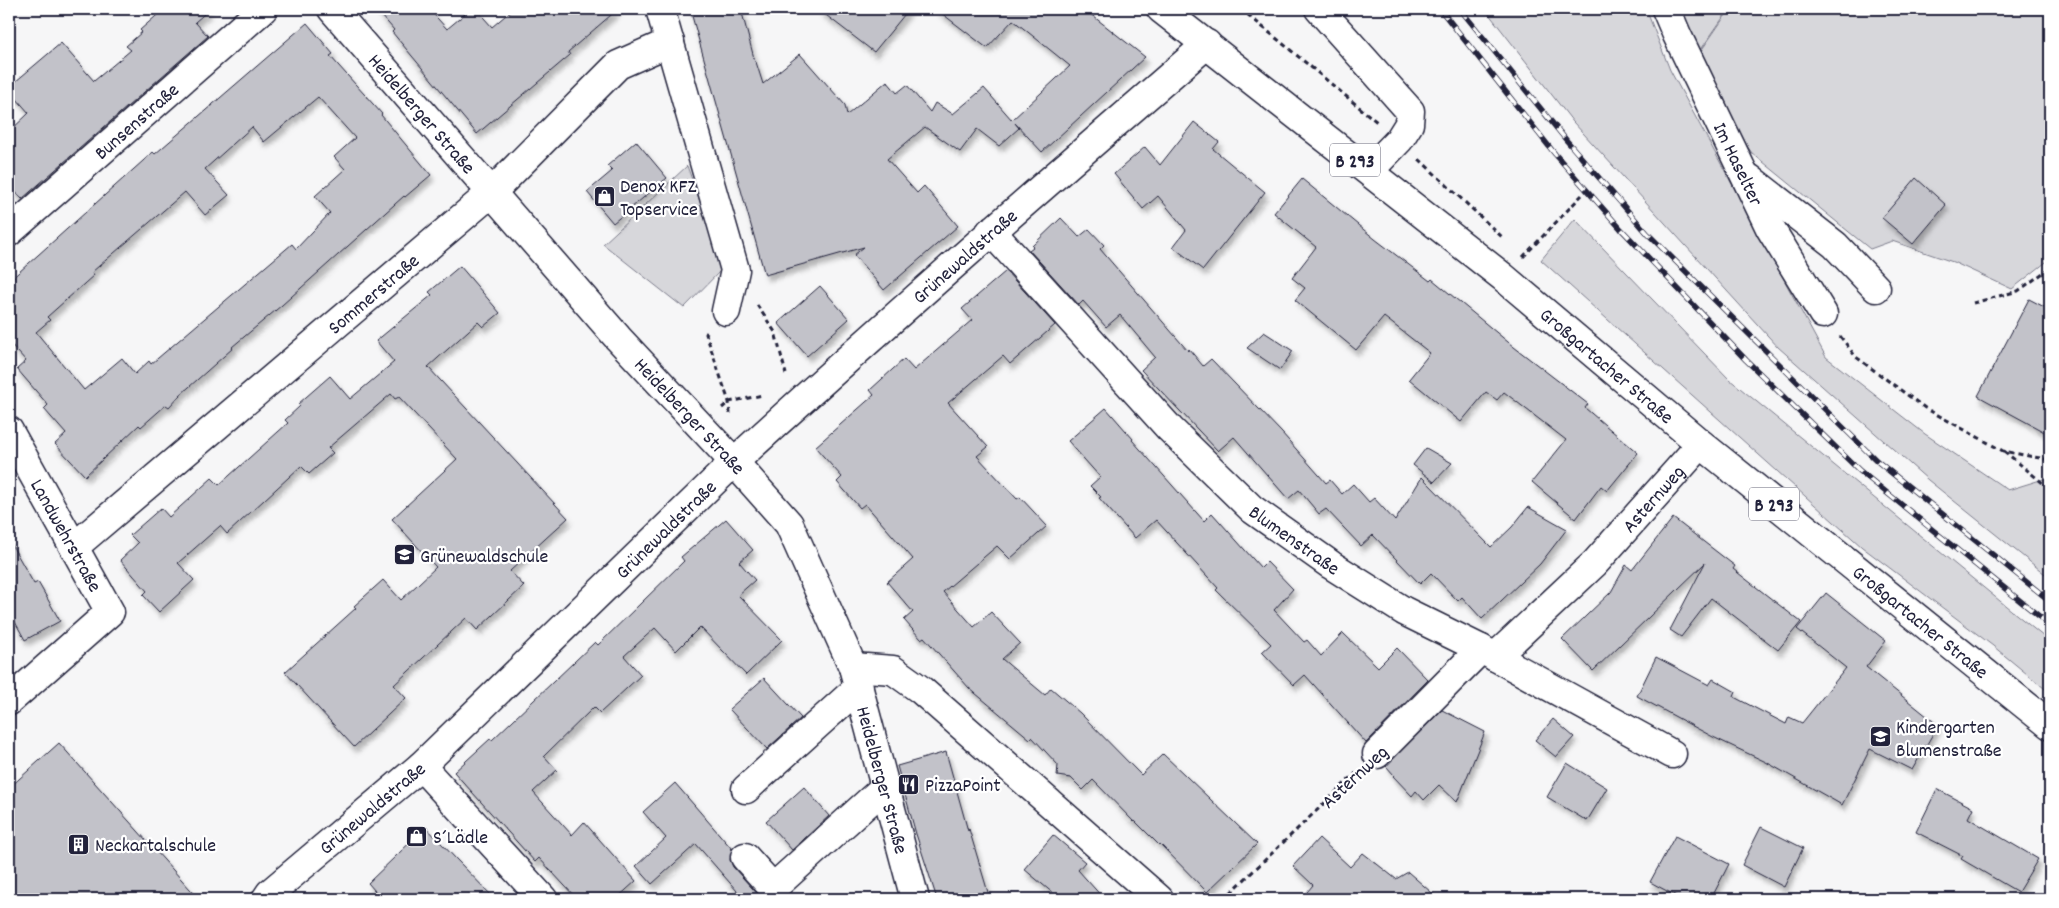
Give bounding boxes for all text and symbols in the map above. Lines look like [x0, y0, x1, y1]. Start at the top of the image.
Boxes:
street label: Heidelberger Straße [360, 49, 481, 182]
street label: Bunsenstraße [89, 78, 187, 168]
street label: Im Haselter [1704, 118, 1769, 212]
road number: B 293 [1330, 144, 1380, 176]
place label: Denox KFZ Topservice [620, 174, 698, 225]
shop icon: Denox KFZ Topservice [592, 184, 616, 208]
street label: Grünewaldstraße [908, 204, 1025, 312]
street label: Sommerstraße [323, 248, 427, 343]
street label: Großgartacher Straße [1532, 303, 1679, 432]
street label: Heidelberger Straße [626, 353, 750, 482]
street label: Asternweg [1617, 460, 1693, 540]
street label: Landwehrstraße [22, 475, 107, 598]
street label: Grünewaldstraße [610, 475, 724, 587]
road number: B 293 [1749, 488, 1799, 520]
street label: Blumenstraße [1242, 500, 1344, 584]
school or university icon: Grünewaldschule [392, 543, 416, 567]
place label: Grünewaldschule [420, 544, 549, 572]
street label: Großgartacher Straße [1845, 560, 1993, 687]
street label: Heidelberger Straße [847, 704, 913, 858]
place label: Kindergarten Blumenstraße [1896, 715, 2002, 766]
school or university icon: Kindergarten Blumenstraße [1868, 725, 1892, 749]
street label: Asternweg [1316, 740, 1396, 817]
street label: Grünewaldstraße [314, 757, 433, 863]
restaurant icon: PizzaPoint [897, 772, 921, 796]
place label: PizzaPoint [925, 773, 1001, 801]
shop icon: S´Lädle [405, 824, 429, 848]
place label: S´Lädle [433, 825, 488, 853]
building icon: Neckartalschule [67, 832, 91, 856]
place label: Neckartalschule [95, 833, 216, 861]

